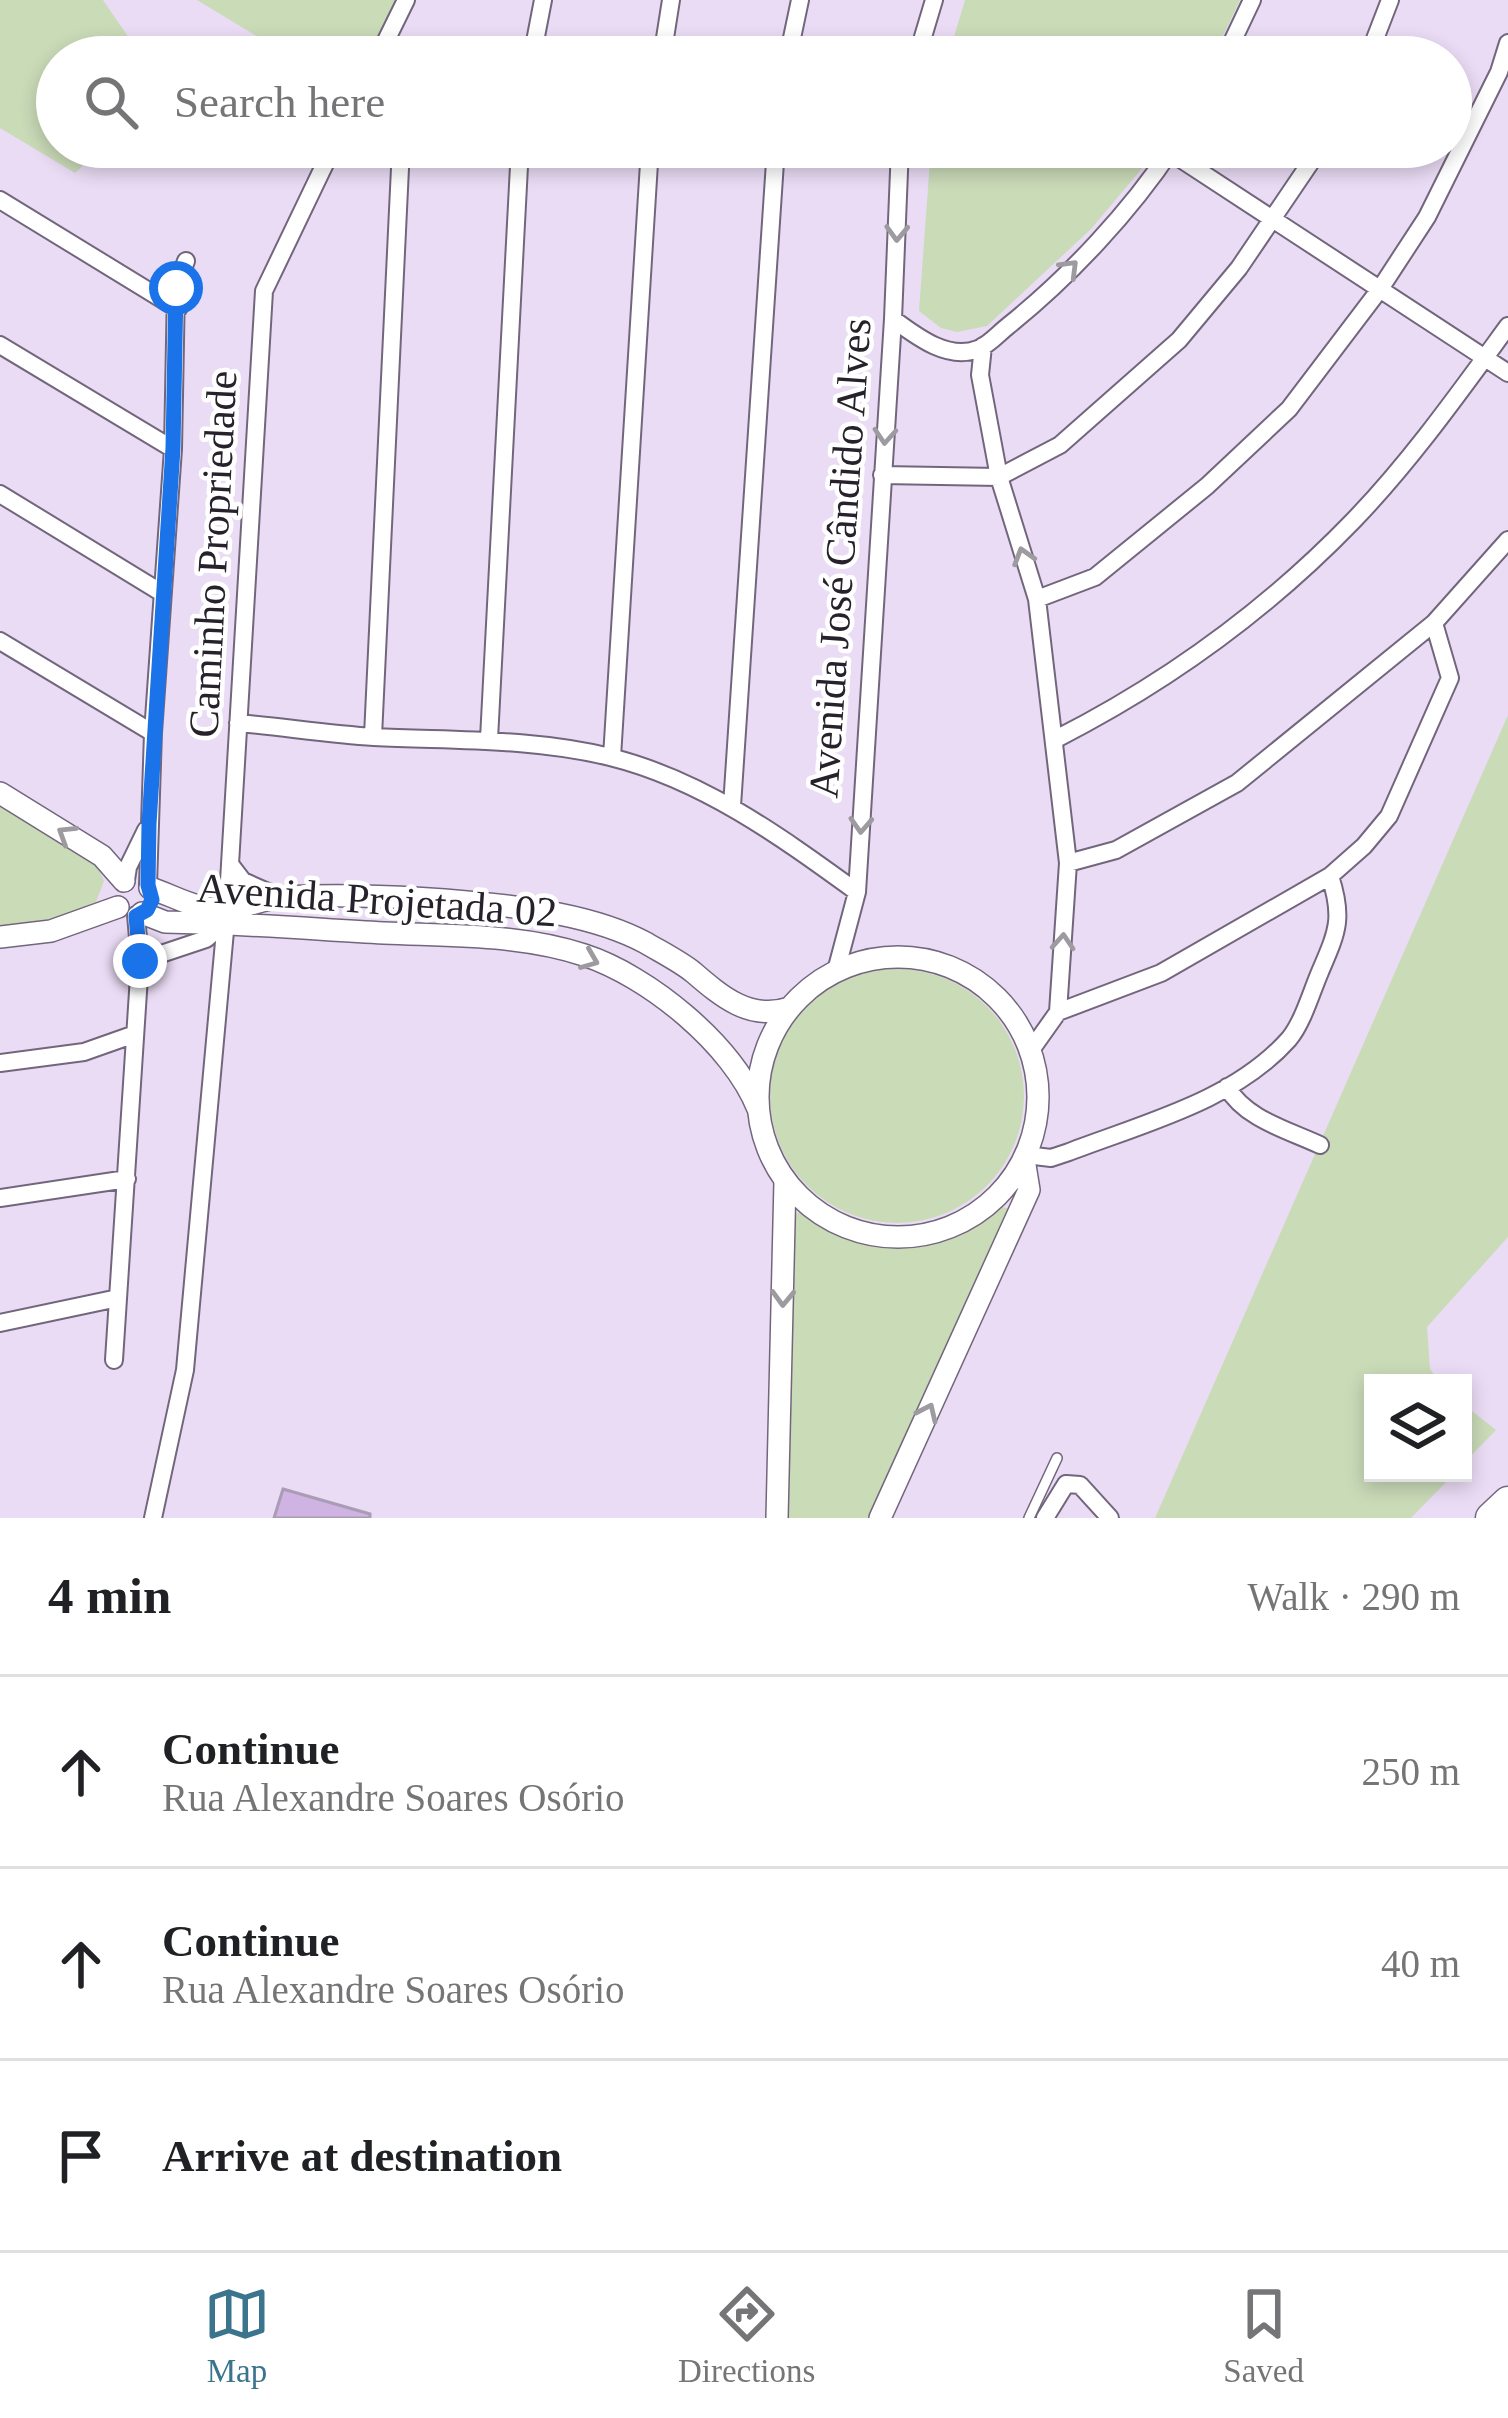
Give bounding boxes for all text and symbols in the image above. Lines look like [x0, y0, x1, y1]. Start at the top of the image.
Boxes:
search box [36, 36, 1472, 168]
icon: search [78, 69, 144, 135]
text: Search here [174, 77, 385, 127]
one-way arrow [884, 224, 910, 243]
one-way arrow [1055, 260, 1077, 282]
route start [149, 261, 203, 315]
street label: Avenida José Cândido Alves [800, 317, 880, 800]
street label: Caminho Propriedade [180, 369, 246, 739]
one-way arrow [872, 427, 898, 446]
one-way arrow [1012, 546, 1037, 567]
one-way arrow [848, 816, 874, 835]
one-way arrow [57, 826, 79, 848]
street label: Avenida Projetada 02 [195, 864, 558, 936]
one-way arrow [1049, 932, 1075, 951]
route end [113, 934, 167, 988]
one-way arrow [578, 946, 599, 970]
one-way arrow [771, 1289, 797, 1308]
map controls [1364, 1374, 1472, 1482]
button: layers [1364, 1374, 1472, 1482]
one-way arrow [914, 1402, 938, 1424]
text: 4 min [48, 1568, 171, 1624]
text: Walk · 290 m [1248, 1575, 1460, 1618]
text: Continue [162, 1724, 340, 1774]
icon: ahead [48, 1739, 114, 1805]
text: 250 m [1361, 1750, 1460, 1793]
text: Rua Alexandre Soares Osório [162, 1776, 624, 1819]
text: Continue [162, 1916, 340, 1966]
icon: ahead [48, 1931, 114, 1997]
text: 40 m [1381, 1942, 1460, 1985]
text: Rua Alexandre Soares Osório [162, 1968, 624, 2011]
icon: arrive [48, 2123, 114, 2189]
text: Arrive at destination [162, 2131, 562, 2181]
tab: Map [204, 2281, 270, 2390]
tab: Directions [678, 2281, 815, 2390]
tab: Saved [1223, 2281, 1304, 2390]

